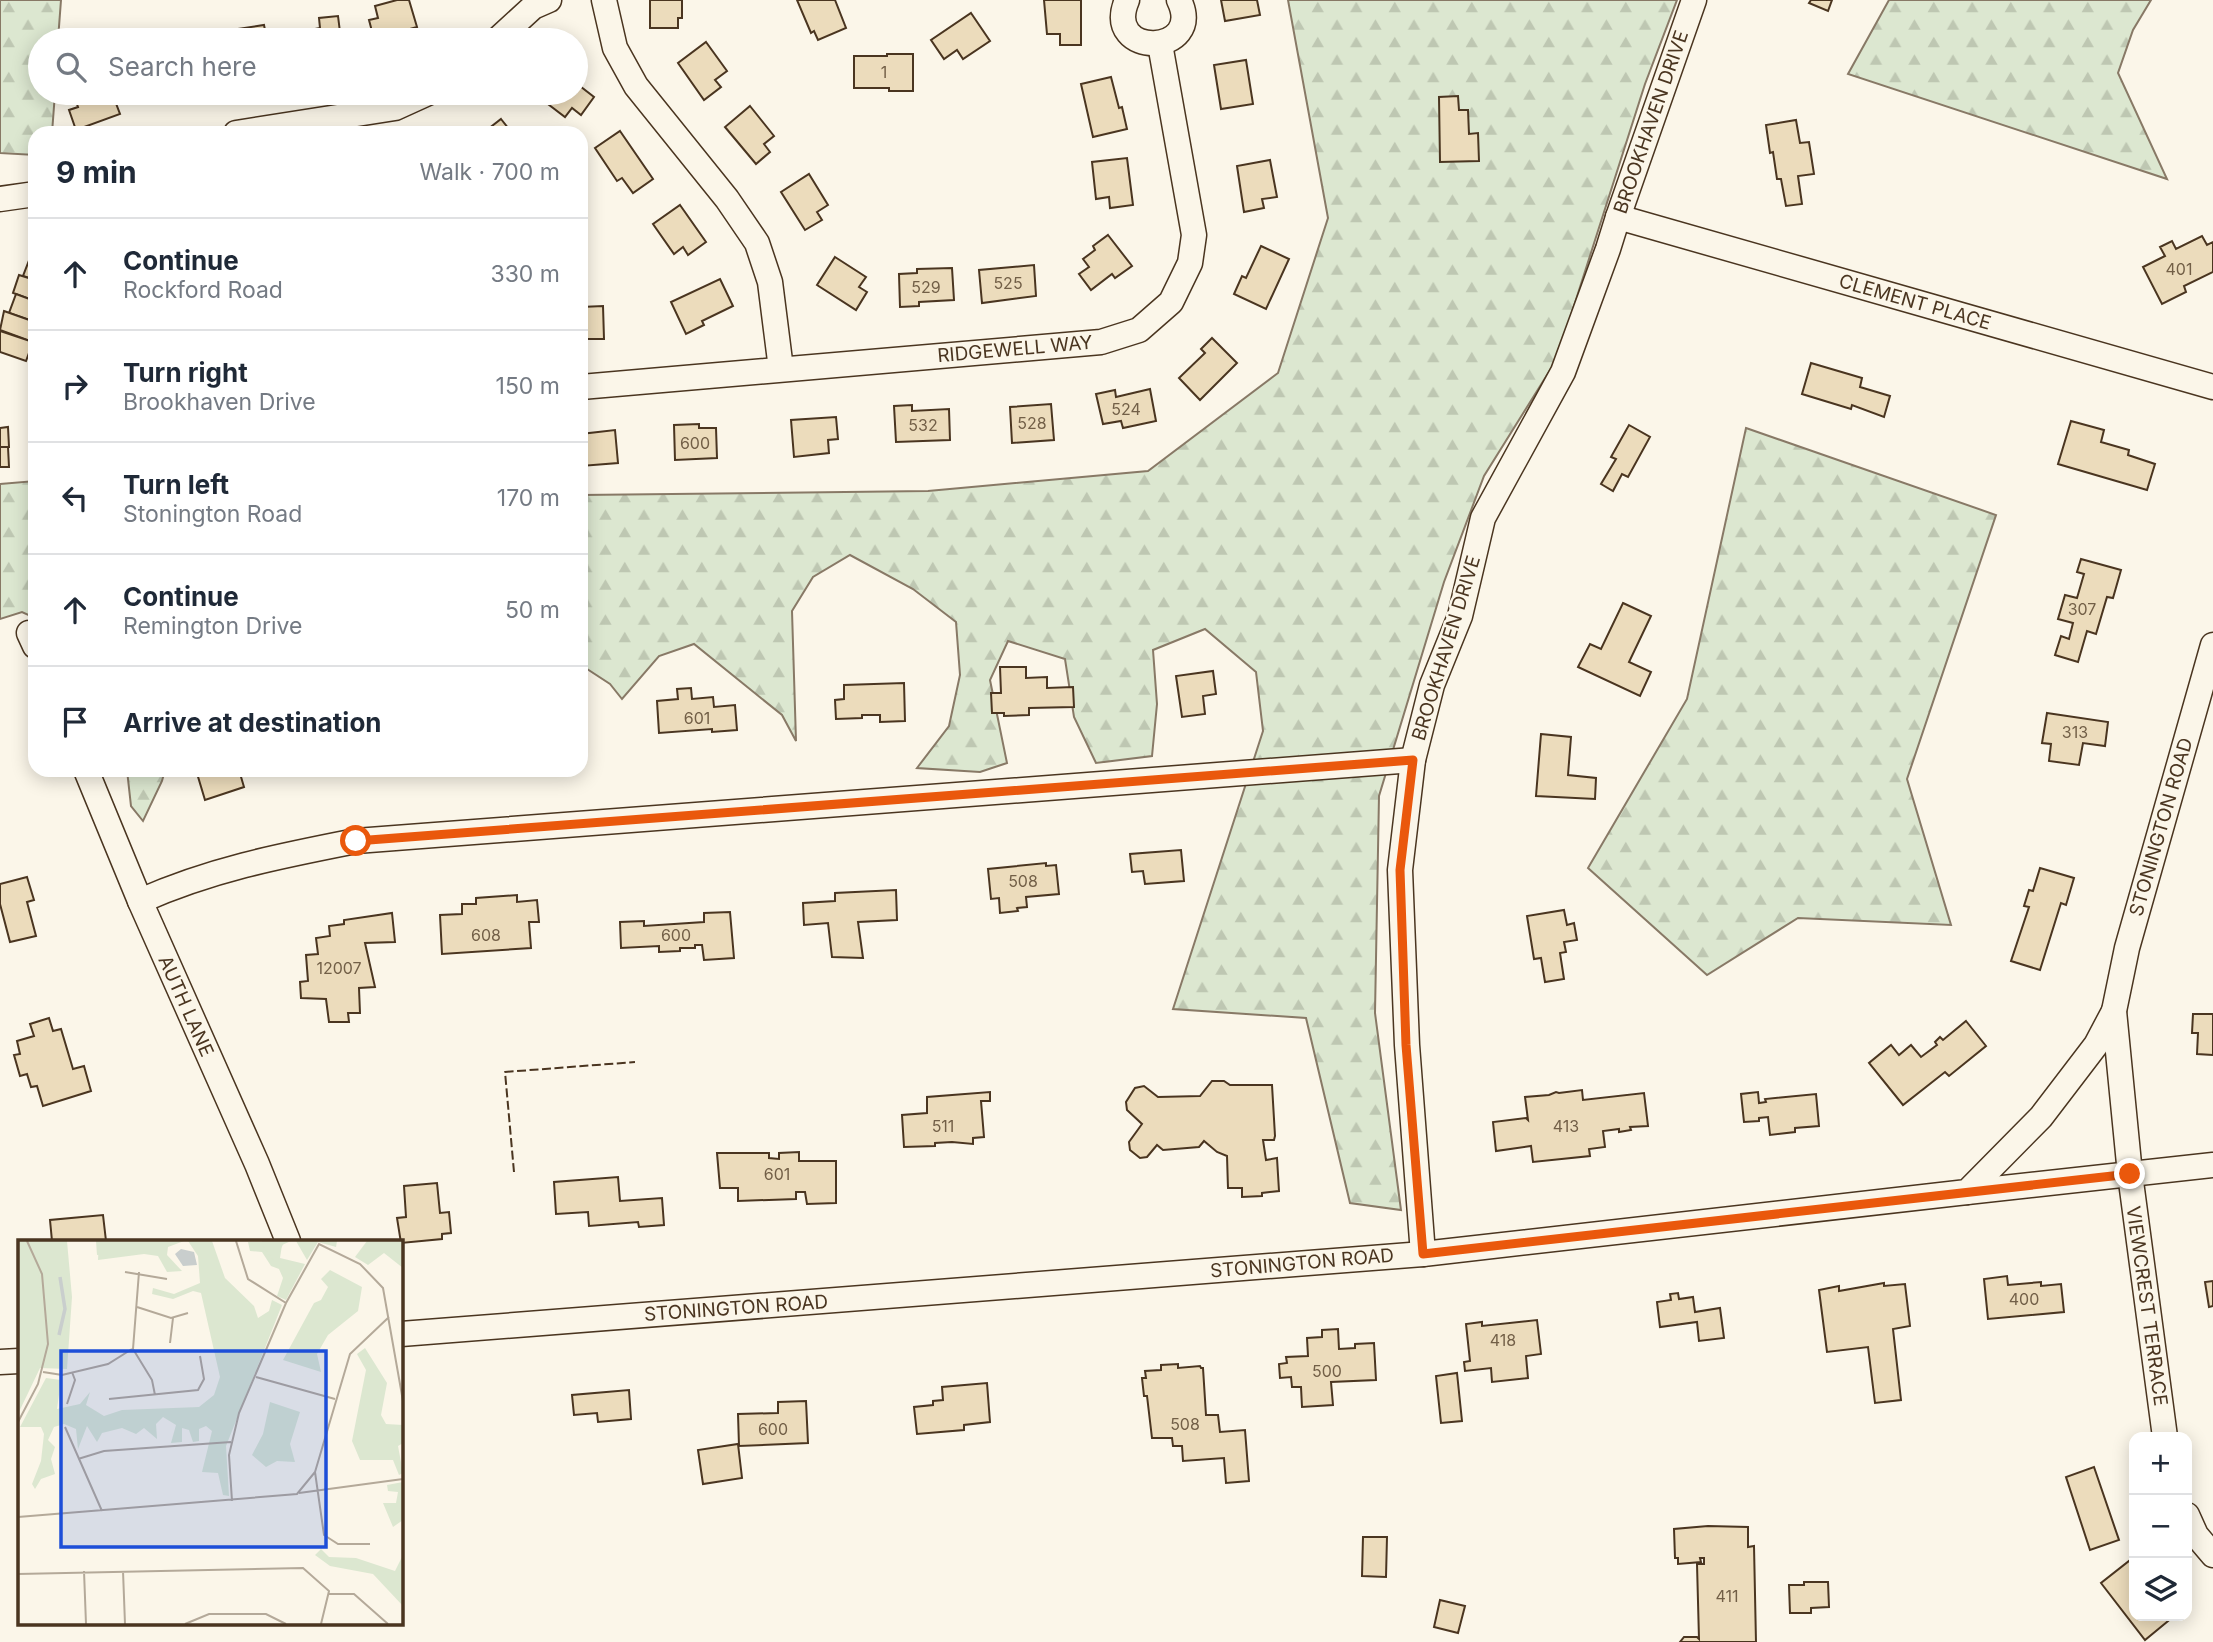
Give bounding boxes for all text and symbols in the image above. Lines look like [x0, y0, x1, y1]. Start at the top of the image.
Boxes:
street label: BROOKHAVEN DRIVE [1609, 27, 1693, 217]
search box [28, 28, 588, 105]
icon: search [52, 48, 90, 86]
text: Search here [108, 51, 257, 82]
house number: 1 [881, 62, 887, 82]
text: 9 min [56, 154, 137, 190]
text: Walk · 700 m [420, 158, 560, 186]
text: Continue [123, 245, 239, 276]
icon: ahead [56, 255, 94, 293]
house number: 401 [2166, 259, 2192, 279]
text: 330 m [490, 260, 560, 288]
street label: CLEMENT PLACE [1836, 269, 1994, 335]
house number: 525 [993, 273, 1023, 293]
text: Rockford Road [123, 276, 283, 304]
house number: 529 [911, 277, 941, 297]
street label: RIDGEWELL WAY [936, 331, 1094, 367]
text: Turn right [123, 357, 248, 388]
icon: right [56, 367, 94, 405]
text: 150 m [496, 372, 560, 400]
text: Brookhaven Drive [123, 388, 316, 416]
house number: 524 [1111, 399, 1141, 419]
house number: 528 [1017, 413, 1047, 433]
house number: 532 [908, 415, 938, 435]
house number: 600 [680, 433, 710, 453]
text: Turn left [123, 469, 229, 500]
icon: left [56, 479, 94, 517]
text: 170 m [497, 484, 560, 512]
text: Stonington Road [123, 500, 302, 528]
street label: BROOKHAVEN DRIVE [1407, 553, 1485, 743]
text: Continue [123, 581, 239, 612]
icon: ahead [56, 591, 94, 629]
text: 50 m [505, 596, 560, 624]
house number: 307 [2068, 599, 2096, 619]
text: Remington Drive [123, 612, 303, 640]
icon: arrive [56, 703, 94, 741]
text: Arrive at destination [123, 707, 382, 738]
house number: 601 [684, 708, 710, 728]
house number: 313 [2062, 722, 2088, 742]
street label: STONINGTON ROAD [2125, 735, 2197, 919]
route start [340, 825, 371, 856]
house number: 508 [1008, 871, 1038, 891]
house number: 608 [471, 925, 501, 945]
house number: 600 [661, 925, 691, 945]
street label: AUTH LANE [153, 952, 219, 1060]
house number: 12007 [316, 958, 362, 978]
house number: 511 [932, 1116, 954, 1136]
house number: 413 [1553, 1116, 1579, 1136]
route end [2114, 1158, 2145, 1189]
house number: 601 [764, 1164, 790, 1184]
street label: VIEWCREST TERRACE [2122, 1205, 2172, 1407]
inset map [18, 1240, 402, 1624]
street label: STONINGTON ROAD [1209, 1244, 1395, 1282]
house number: 400 [2009, 1289, 2039, 1309]
street label: STONINGTON ROAD [643, 1290, 829, 1326]
house number: 418 [1490, 1330, 1516, 1350]
house number: 500 [1312, 1361, 1342, 1381]
house number: 508 [1170, 1414, 1200, 1434]
house number: 600 [758, 1419, 788, 1439]
map controls [2129, 1432, 2192, 1621]
button: + [2129, 1432, 2192, 1495]
button: − [2129, 1495, 2192, 1558]
button: layers [2129, 1558, 2192, 1621]
house number: 411 [1715, 1586, 1739, 1606]

